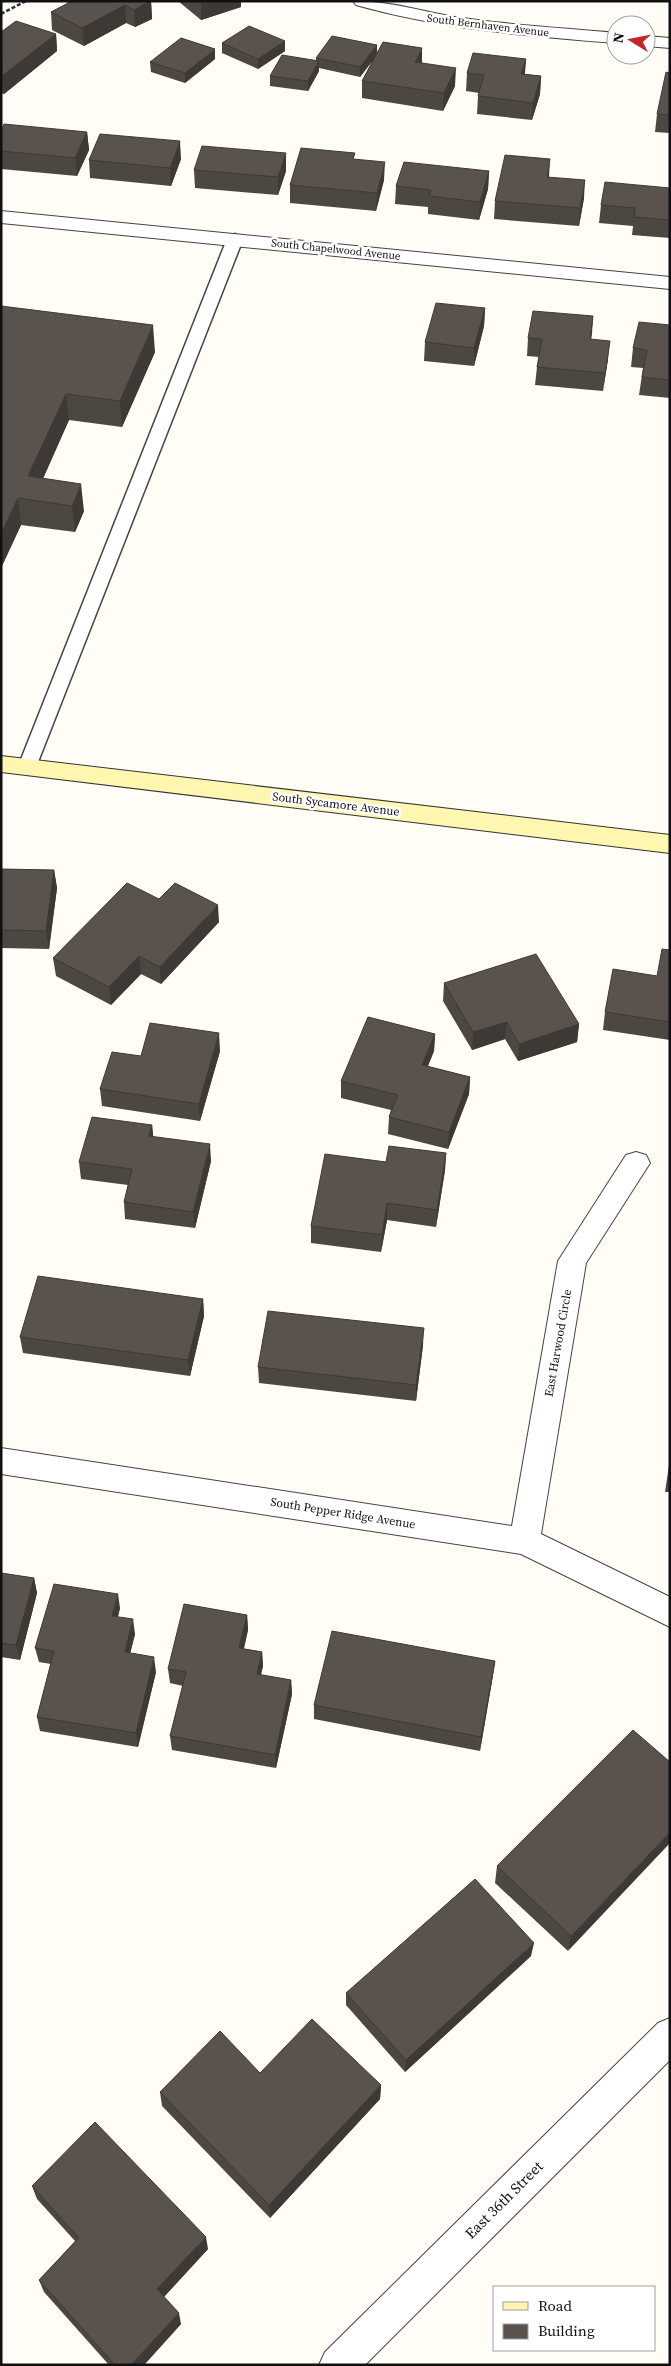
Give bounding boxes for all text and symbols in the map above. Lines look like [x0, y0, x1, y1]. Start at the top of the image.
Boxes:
street label: South Bernhaven Avenue [426, 11, 550, 40]
north arrow [606, 15, 656, 65]
text: N [607, 31, 629, 45]
street label: South Chapelwood Avenue [271, 235, 402, 264]
street label: South Sycamore Avenue [272, 788, 400, 820]
street label: East Harwood Circle [541, 1288, 575, 1398]
street label: South Pepper Ridge Avenue [269, 1494, 417, 1532]
street label: East 36th Street [460, 2156, 547, 2243]
legend [493, 2286, 656, 2351]
text: Road [538, 2295, 572, 2316]
text: Building [538, 2320, 595, 2341]

